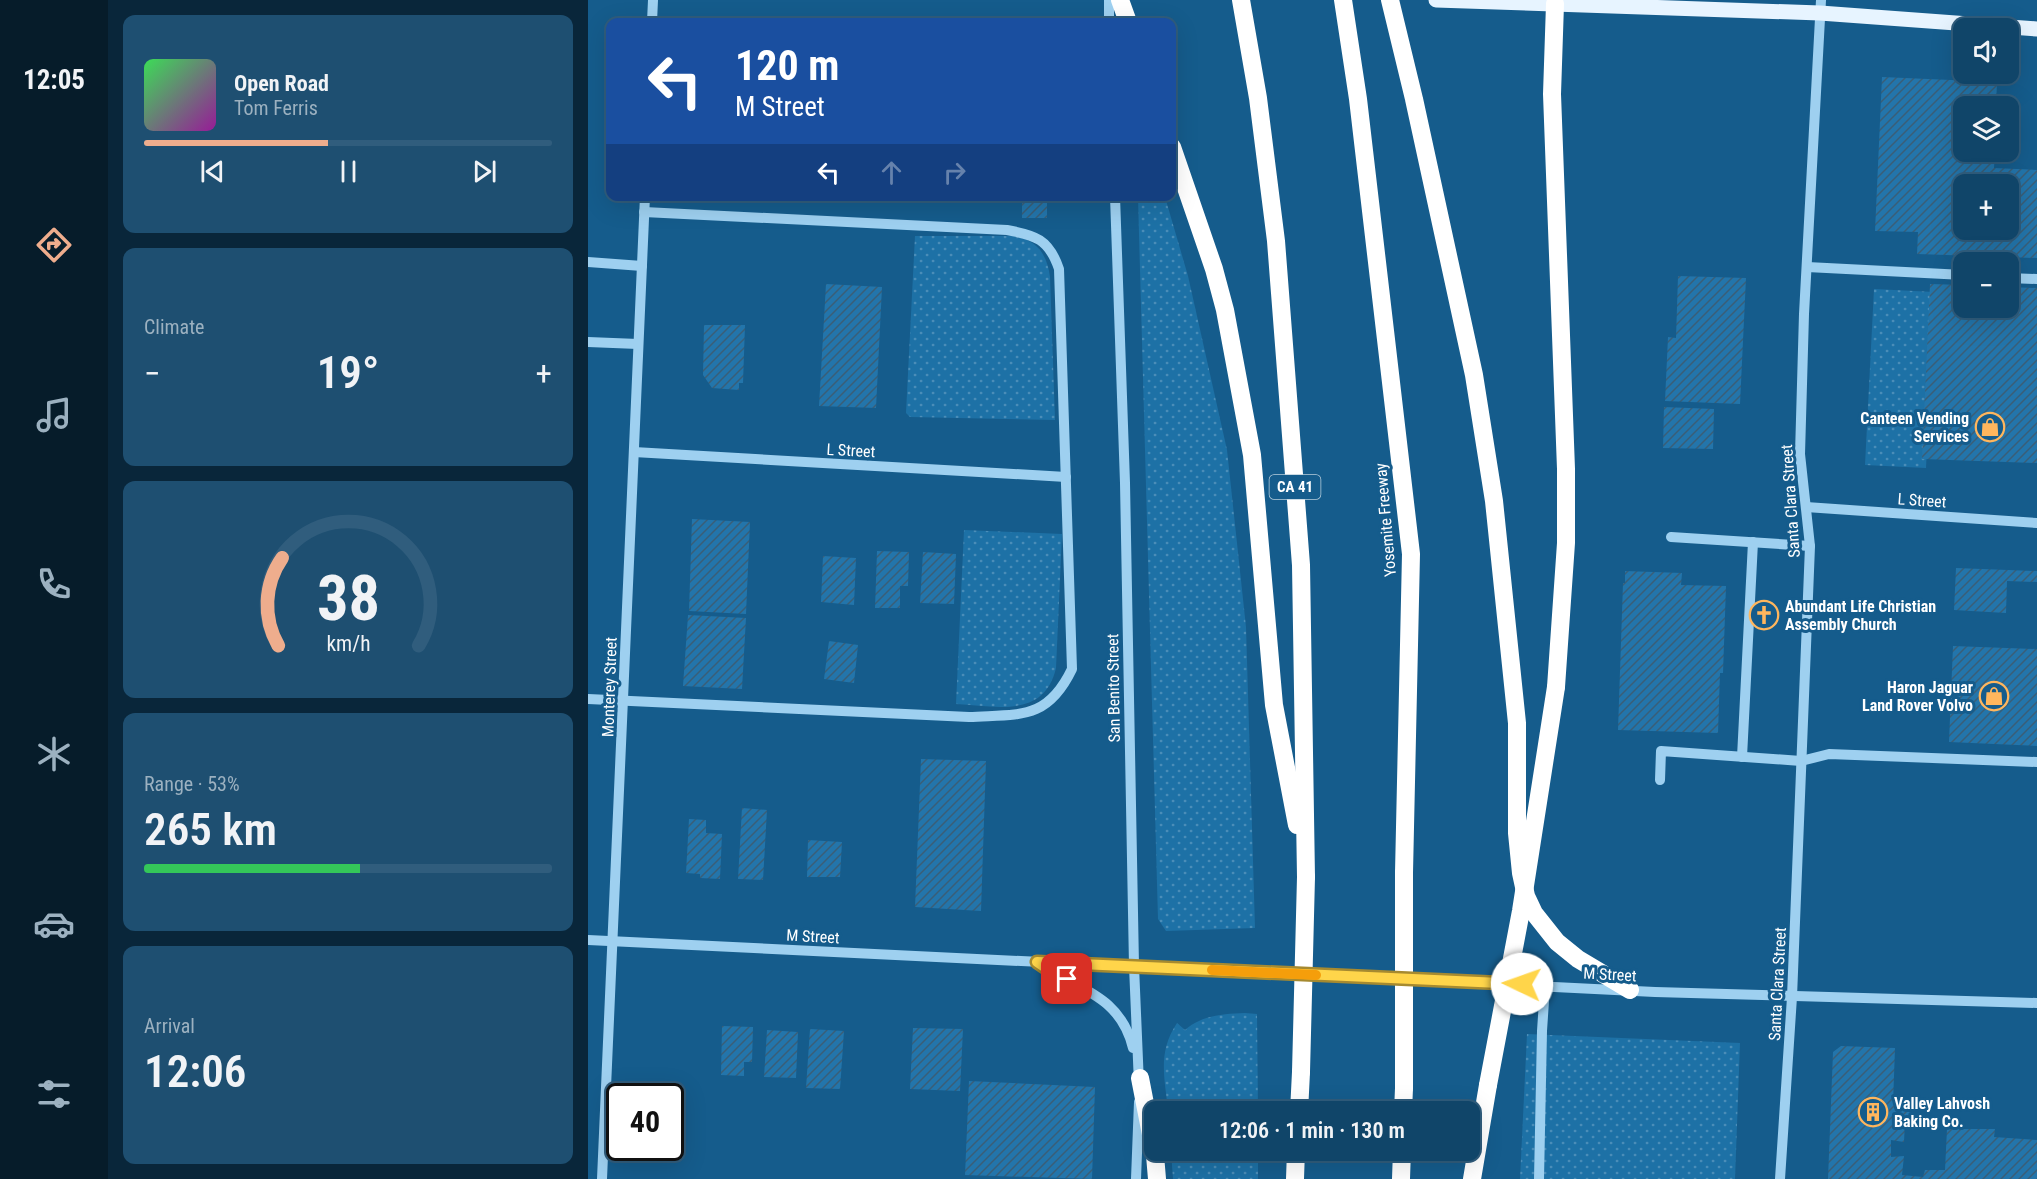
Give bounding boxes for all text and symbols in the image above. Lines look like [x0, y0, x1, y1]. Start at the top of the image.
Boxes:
map controls [1953, 18, 2019, 318]
button: sound [1953, 18, 2019, 84]
text: 120 m [735, 41, 840, 90]
icon: left [636, 42, 714, 120]
text: 12:05 [23, 64, 85, 96]
text: Open Road [234, 71, 329, 96]
text: M Street [735, 91, 825, 123]
text: Tom Ferris [234, 96, 318, 120]
button: layers [1953, 96, 2019, 162]
icon: previous [196, 155, 229, 188]
icon: pause [332, 155, 365, 188]
icon: next [468, 155, 501, 188]
icon: left [812, 156, 845, 189]
icon: ahead [875, 156, 908, 189]
icon: right [938, 156, 971, 189]
button: + [1953, 174, 2019, 240]
icon: directions [33, 224, 75, 266]
button: − [1953, 252, 2019, 318]
text: Climate [144, 315, 204, 339]
text: 19° [317, 346, 379, 399]
text: − [144, 354, 161, 393]
text: + [536, 354, 552, 393]
icon: music [33, 394, 75, 436]
place label: Canteen Vending Services [1860, 409, 1969, 446]
shop icon: Canteen Vending Services [1974, 411, 2006, 443]
street label: L Street [826, 440, 876, 461]
street label: Santa Clara Street [1777, 443, 1804, 558]
street label: Yosemite Freeway [1371, 462, 1400, 578]
road number: CA 41 [1270, 475, 1320, 499]
street label: L Street [1897, 489, 1947, 512]
icon: phone [33, 563, 75, 605]
text: 38 [316, 563, 380, 636]
place label: Abundant Life Christian Assembly Church [1785, 597, 1936, 634]
church icon: Abundant Life Christian Assembly Church [1748, 599, 1780, 631]
text: km/h [326, 632, 370, 657]
street label: San Benito Street [1103, 633, 1124, 743]
street label: Monterey Street [598, 636, 621, 737]
place label: Haron Jaguar Land Rover Volvo [1862, 678, 1973, 715]
shop icon: Haron Jaguar Land Rover Volvo [1978, 680, 2010, 712]
icon: climate [33, 733, 75, 775]
text: Range · 53% [144, 772, 240, 796]
text: 265 km [144, 803, 277, 856]
icon: car [33, 903, 75, 945]
street label: M Street [786, 926, 840, 947]
street label: Santa Clara Street [1765, 927, 1790, 1041]
position arrow [1490, 952, 1554, 1016]
pin [1041, 953, 1092, 1004]
icon: arrive [1050, 962, 1083, 995]
street label: M Street [1583, 964, 1637, 985]
text: Arrival [144, 1014, 195, 1038]
text: 12:06 [144, 1045, 246, 1098]
icon: filters [33, 1073, 75, 1115]
speed limit sign: 40 [606, 1083, 684, 1161]
place label: Valley Lahvosh Baking Co. [1894, 1094, 1990, 1131]
building icon: Valley Lahvosh Baking Co. [1857, 1096, 1889, 1128]
text: 12:06 · 1 min · 130 m [1219, 1118, 1405, 1143]

